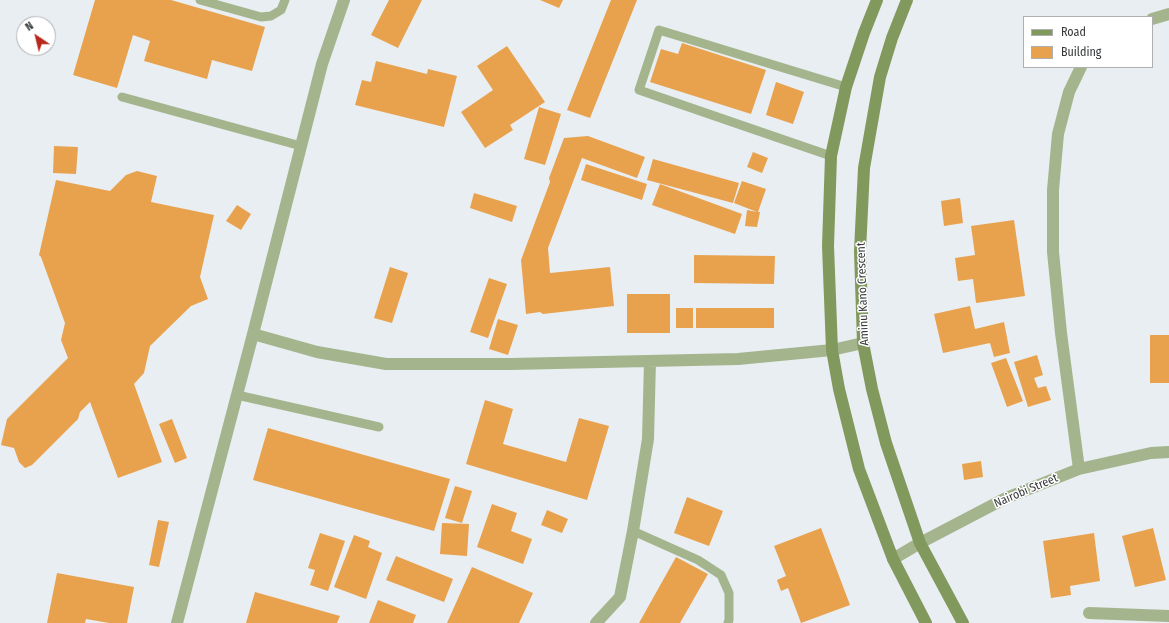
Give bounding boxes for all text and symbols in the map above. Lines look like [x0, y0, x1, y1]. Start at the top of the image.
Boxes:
north arrow [16, 16, 56, 56]
legend [1023, 16, 1153, 68]
text: N [23, 19, 36, 34]
text: Road [1061, 25, 1086, 39]
text: Building [1061, 45, 1101, 59]
street label: Aminu Kano Crescent [854, 242, 872, 346]
street label: Nairobi Street [992, 471, 1060, 511]

